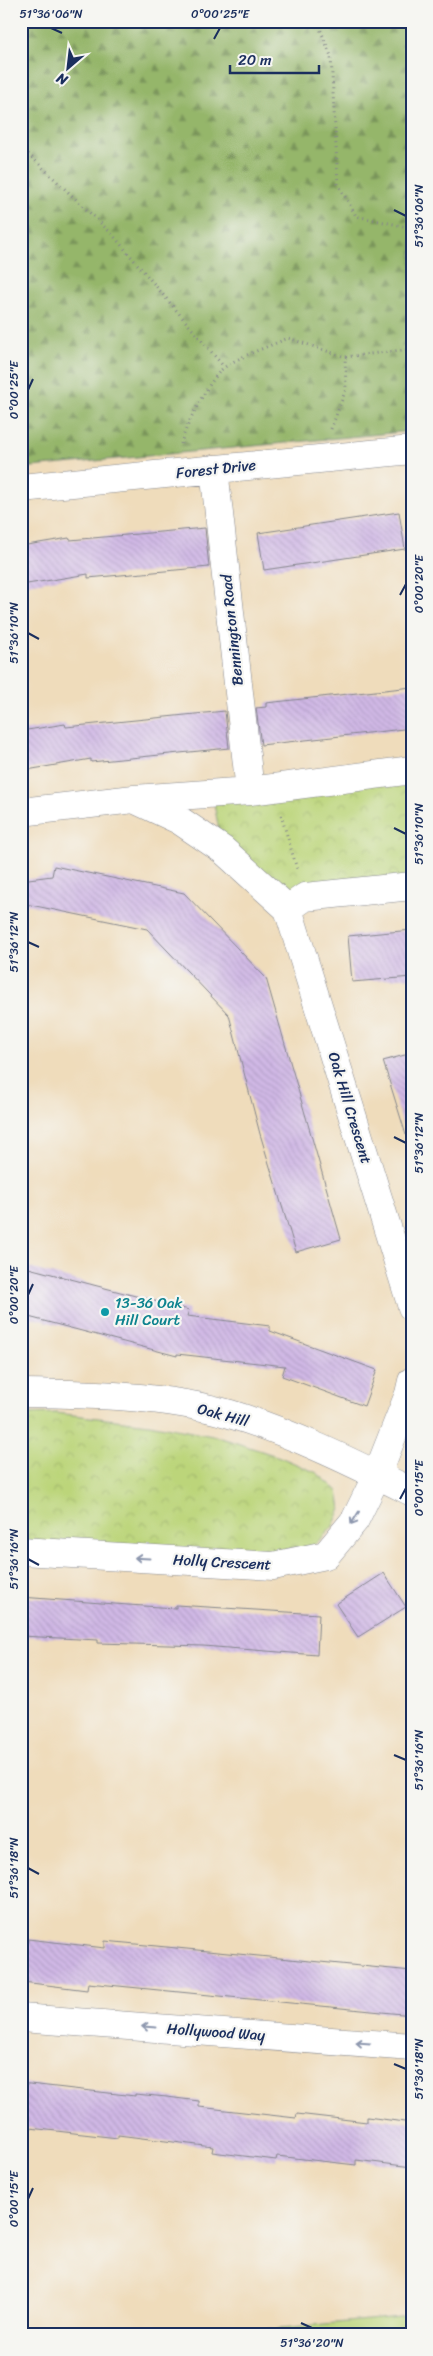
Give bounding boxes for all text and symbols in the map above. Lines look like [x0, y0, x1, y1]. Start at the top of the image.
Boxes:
text: 51°36'06"N [19, 3, 83, 25]
text: 0°00'25"E [191, 3, 250, 25]
north arrow [42, 42, 92, 92]
scale bar [230, 42, 319, 74]
text: 20 m [238, 47, 272, 73]
text: N [52, 66, 73, 93]
text: 51°36'06"N [408, 184, 430, 248]
text: 0°00'25"E [3, 360, 25, 419]
street label: Forest Drive [175, 452, 258, 486]
text: 0°00'20"E [408, 553, 430, 613]
street label: Bennington Road [213, 572, 251, 687]
text: 51°36'10"N [3, 602, 25, 664]
text: 51°36'10"N [408, 803, 430, 865]
text: 51°36'12"N [3, 911, 25, 972]
street label: Oak Hill Crescent [321, 1049, 379, 1168]
text: 51°36'12"N [408, 1112, 430, 1173]
text: 0°00'20"E [3, 1264, 25, 1324]
place label: 13-36 Oak Hill Court [115, 1290, 184, 1333]
marker: 13-36 Oak Hill Court [99, 1306, 111, 1318]
street label: Oak Hill [194, 1396, 252, 1435]
text: 0°00'15"E [408, 1458, 430, 1516]
one-way arrow [349, 1511, 359, 1525]
text: 51°36'16"N [3, 1528, 25, 1589]
street label: Holly Crescent [172, 1546, 272, 1578]
one-way arrow [134, 1554, 150, 1563]
text: 51°36'16"N [408, 1729, 430, 1790]
text: 51°36'18"N [3, 1837, 25, 1899]
street label: Hollywood Way [166, 2016, 266, 2048]
one-way arrow [141, 2023, 157, 2032]
one-way arrow [355, 2038, 371, 2048]
text: 51°36'18"N [408, 2038, 430, 2100]
text: 0°00'15"E [3, 2169, 25, 2227]
text: 51°36'20"N [280, 2332, 344, 2354]

